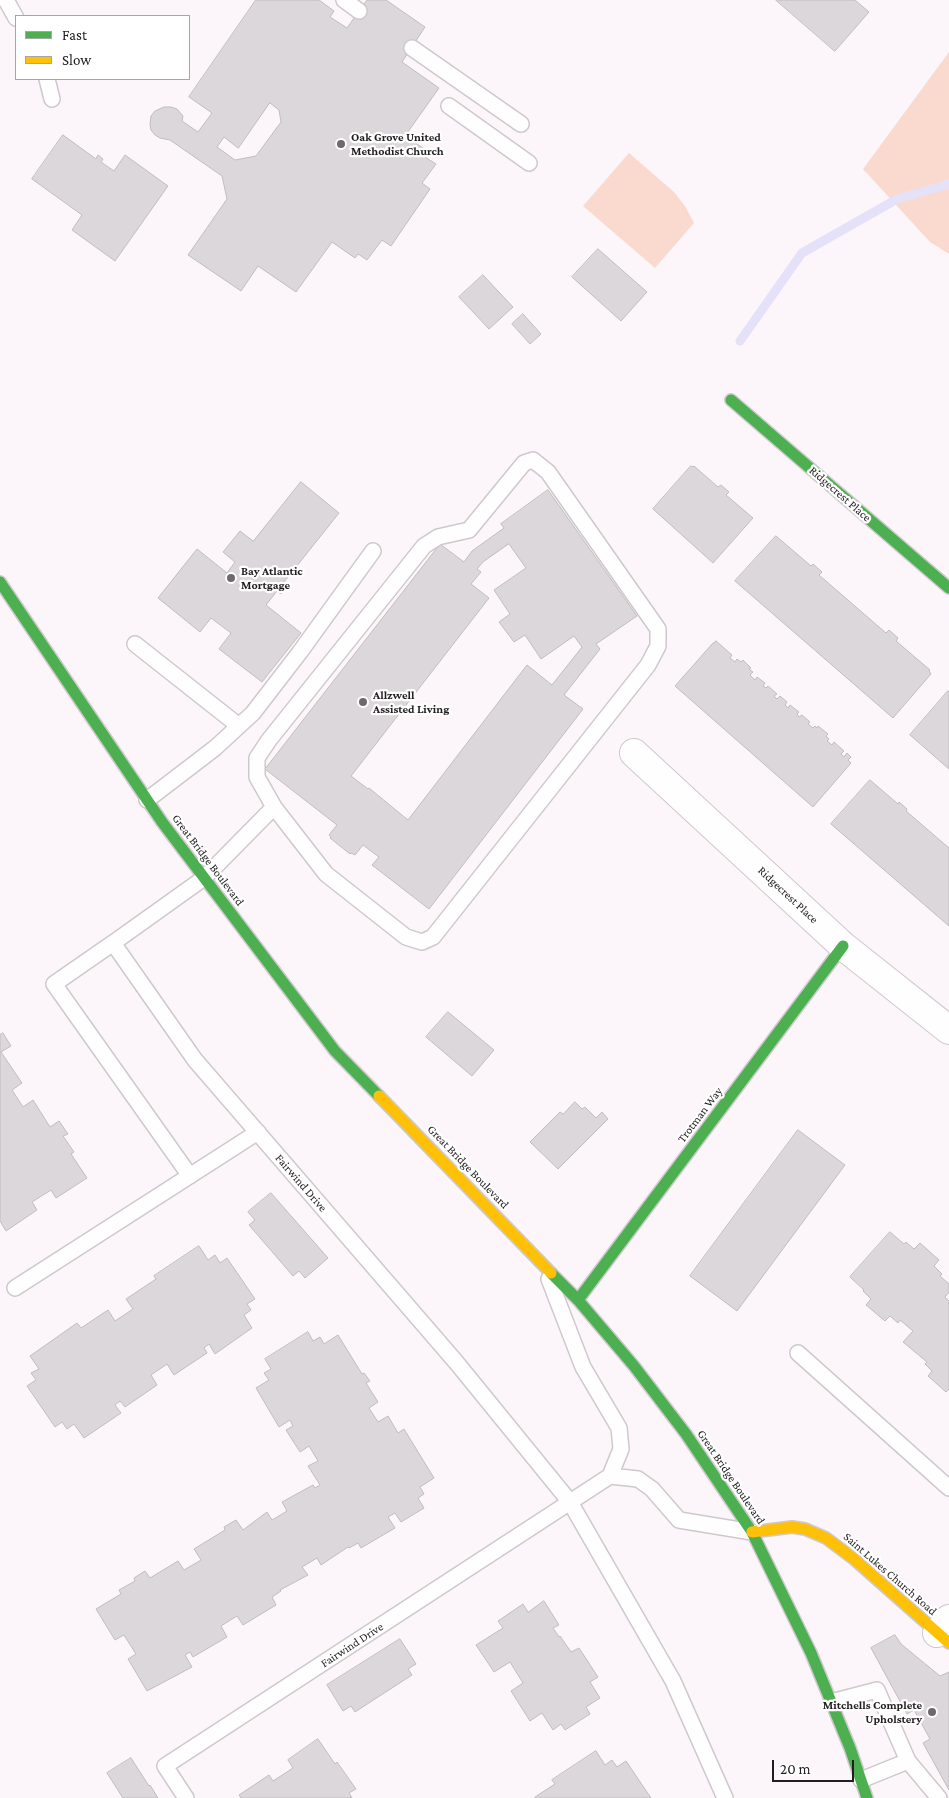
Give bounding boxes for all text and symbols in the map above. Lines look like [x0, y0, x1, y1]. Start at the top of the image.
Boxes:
legend [15, 15, 190, 80]
text: Fast [62, 27, 87, 43]
text: Slow [62, 52, 91, 68]
place label: Oak Grove United Methodist Church [351, 130, 444, 158]
marker: Oak Grove United Methodist Church [335, 138, 347, 150]
street label: Ridgecrest Place [806, 463, 874, 525]
place label: Bay Atlantic Mortgage [241, 564, 303, 592]
marker: Bay Atlantic Mortgage [225, 572, 237, 584]
place label: Allzwell Assisted Living [373, 688, 449, 716]
marker: Allzwell Assisted Living [357, 696, 369, 708]
street label: Great Bridge Boulevard [169, 811, 247, 909]
street label: Ridgecrest Place [755, 863, 821, 927]
street label: Trotman Way [674, 1084, 726, 1146]
street label: Great Bridge Boulevard [424, 1122, 512, 1212]
street label: Fairwind Drive [272, 1151, 330, 1215]
street label: Great Bridge Boulevard [694, 1427, 768, 1527]
street label: Saint Lukes Church Road [840, 1530, 940, 1618]
street label: Fairwind Drive [318, 1619, 386, 1671]
place label: Mitchells Complete Upholstery [823, 1698, 922, 1726]
marker: Mitchells Complete Upholstery [926, 1706, 938, 1718]
scale bar [774, 1750, 856, 1782]
text: 20 m [780, 1761, 811, 1777]

